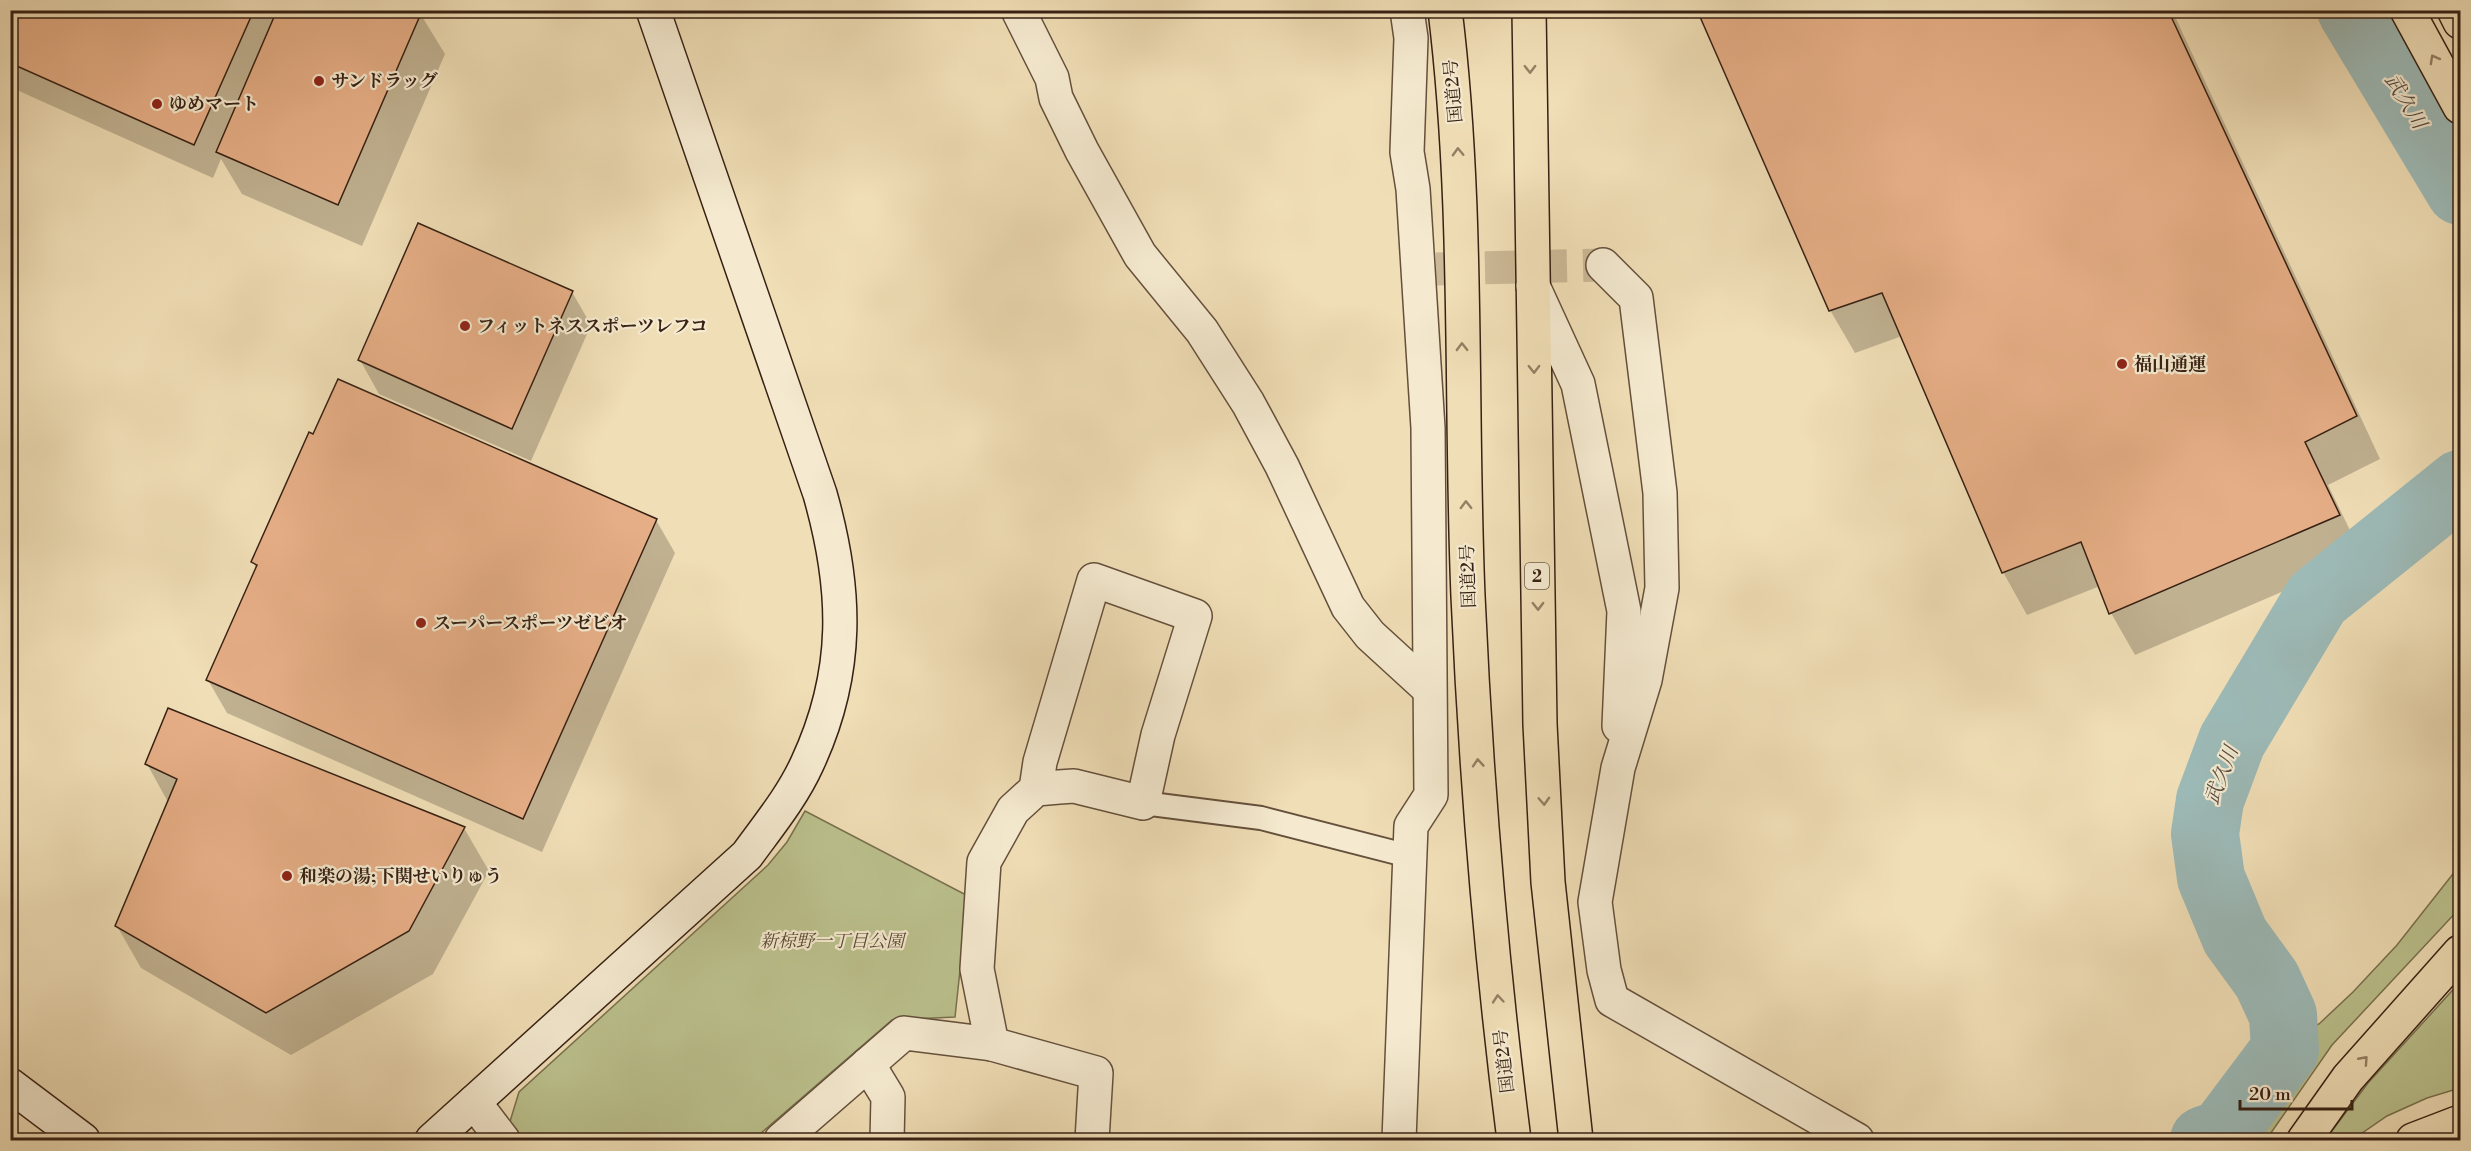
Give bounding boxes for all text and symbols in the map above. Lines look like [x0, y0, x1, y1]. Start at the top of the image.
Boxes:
one-way arrow [2430, 55, 2441, 65]
street label: 国道2号 [1439, 58, 1468, 124]
one-way arrow [1524, 64, 1536, 73]
place label: サンドラッグ [331, 70, 438, 93]
water label: 武久川 [2379, 70, 2432, 136]
marker: サンドラッグ [312, 74, 326, 88]
place label: ゆめマート [169, 93, 259, 116]
marker: ゆめマート [150, 97, 164, 111]
one-way arrow [1452, 147, 1464, 156]
place label: フィットネススポーツレフコ [477, 315, 708, 338]
marker: フィットネススポーツレフコ [458, 319, 472, 333]
one-way arrow [1456, 342, 1468, 351]
place label: 福山通運 [2134, 353, 2206, 376]
marker: 福山通運 [2115, 357, 2129, 371]
one-way arrow [1528, 364, 1540, 373]
one-way arrow [1460, 501, 1472, 510]
street label: 国道2号 [1456, 543, 1481, 608]
road number: 2 [1525, 563, 1549, 589]
one-way arrow [1532, 601, 1544, 610]
place label: スーパースポーツゼビオ [433, 612, 628, 635]
marker: スーパースポーツゼビオ [414, 616, 428, 630]
water label: 武久川 [2200, 741, 2246, 808]
one-way arrow [1472, 758, 1485, 767]
one-way arrow [1537, 796, 1550, 805]
place label: 和楽の湯;下関せいりゅう [299, 865, 503, 888]
marker: 和楽の湯;下関せいりゅう [280, 869, 294, 883]
park label: 新椋野一丁目公園 [760, 930, 907, 953]
one-way arrow [1492, 994, 1505, 1004]
street label: 国道2号 [1489, 1028, 1520, 1094]
one-way arrow [2357, 1056, 2368, 1067]
scale bar [2240, 1073, 2352, 1111]
text: 20 m [2249, 1083, 2291, 1106]

